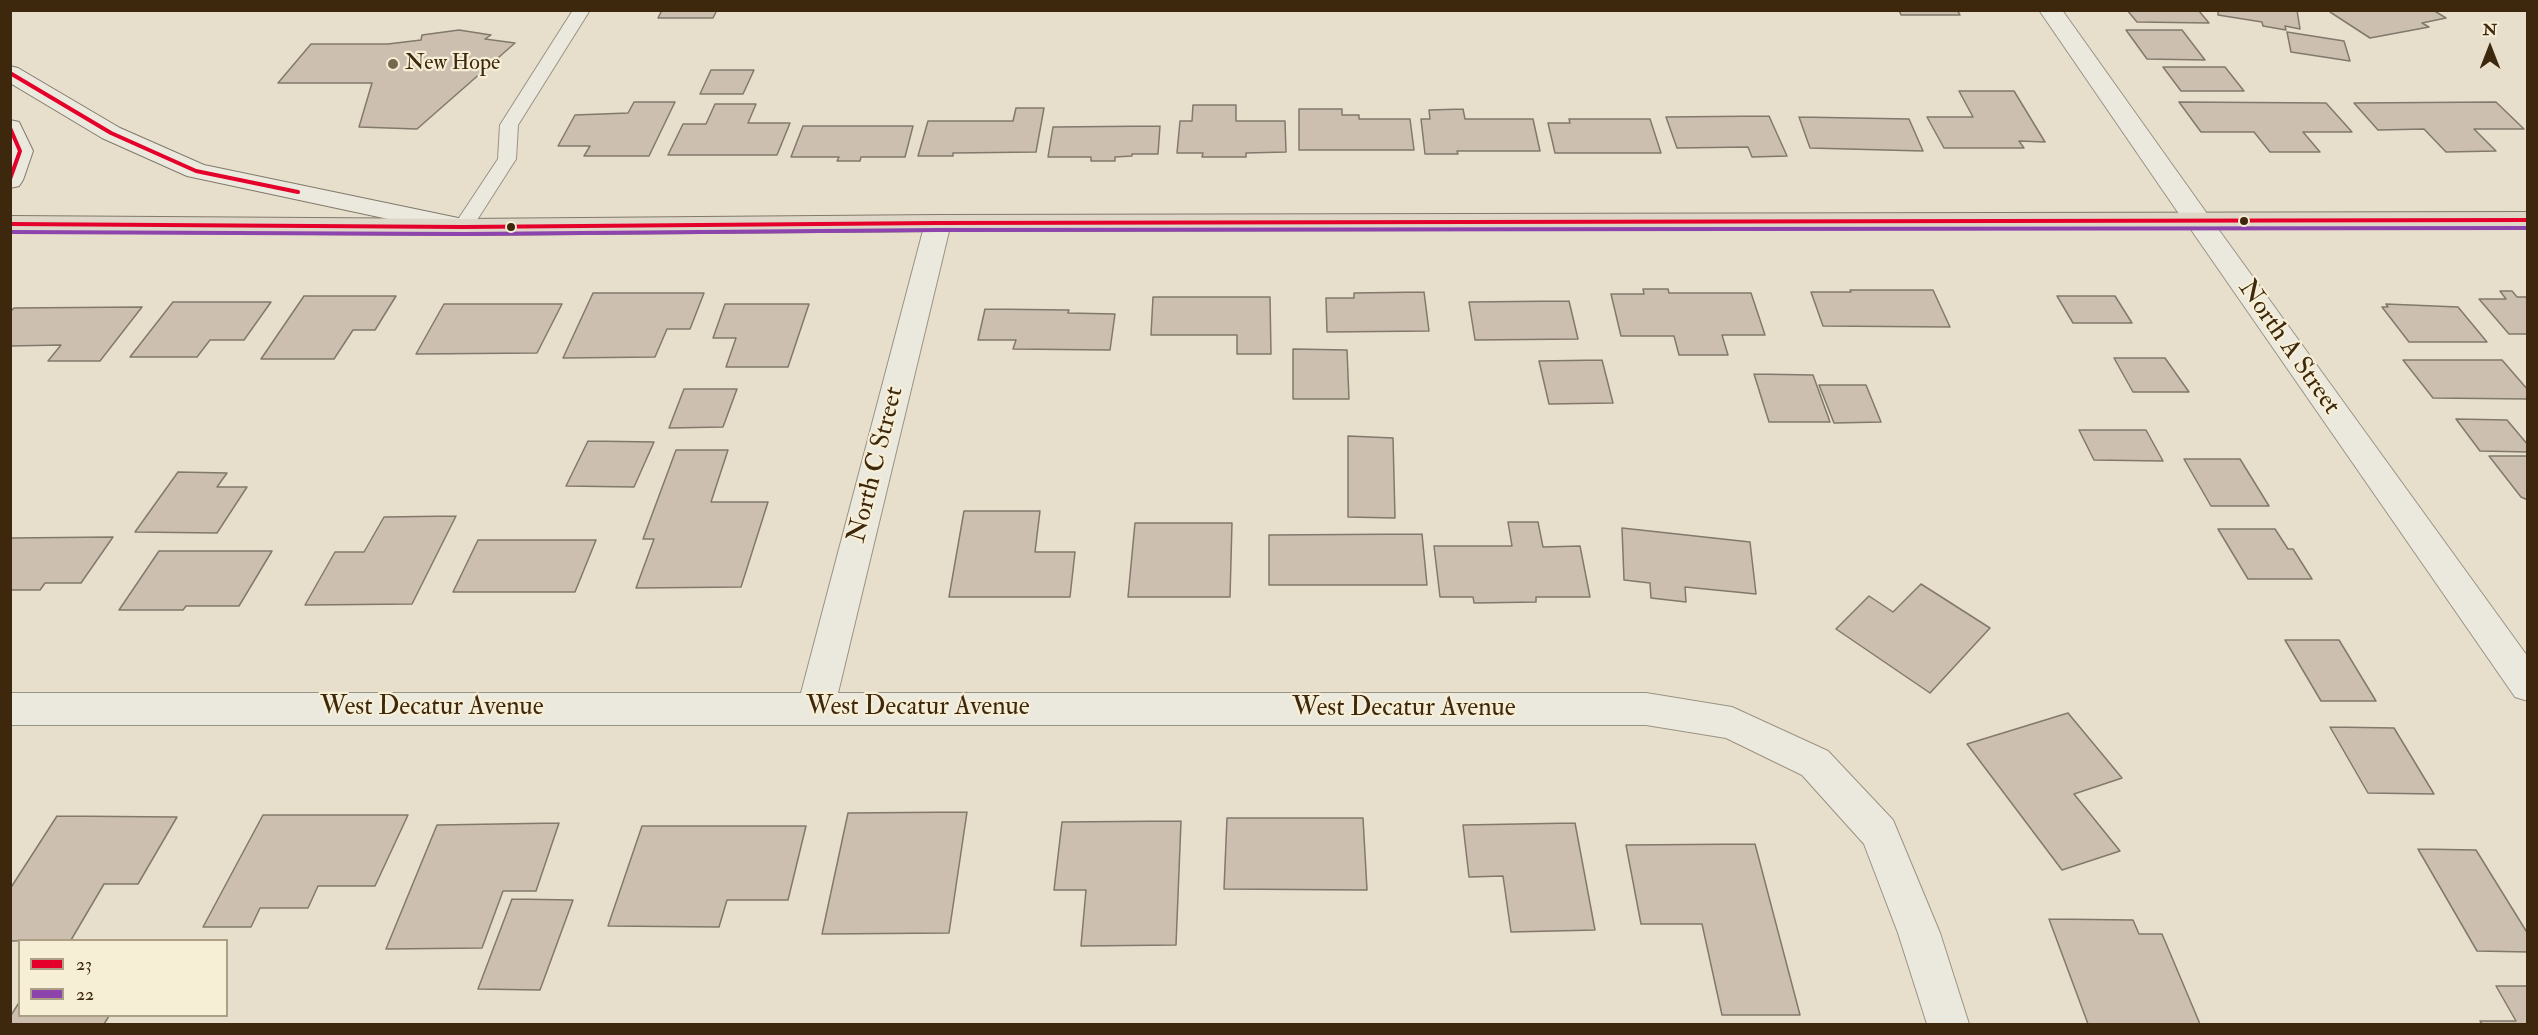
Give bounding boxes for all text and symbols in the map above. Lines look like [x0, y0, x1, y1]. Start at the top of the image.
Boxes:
north arrow [2460, 18, 2520, 78]
text: N [2483, 20, 2497, 40]
place label: New Hope [405, 51, 500, 77]
marker: New Hope [386, 57, 400, 71]
unlabelled marker [2238, 215, 2250, 227]
unlabelled marker [505, 221, 517, 233]
street label: North A Street [2230, 275, 2346, 421]
street label: North C Street [843, 384, 911, 546]
street label: West Decatur Avenue [320, 692, 544, 724]
street label: West Decatur Avenue [806, 692, 1030, 724]
street label: West Decatur Avenue [1292, 693, 1516, 725]
legend [18, 939, 228, 1017]
text: 23 [76, 953, 92, 976]
text: 22 [76, 983, 94, 1006]

